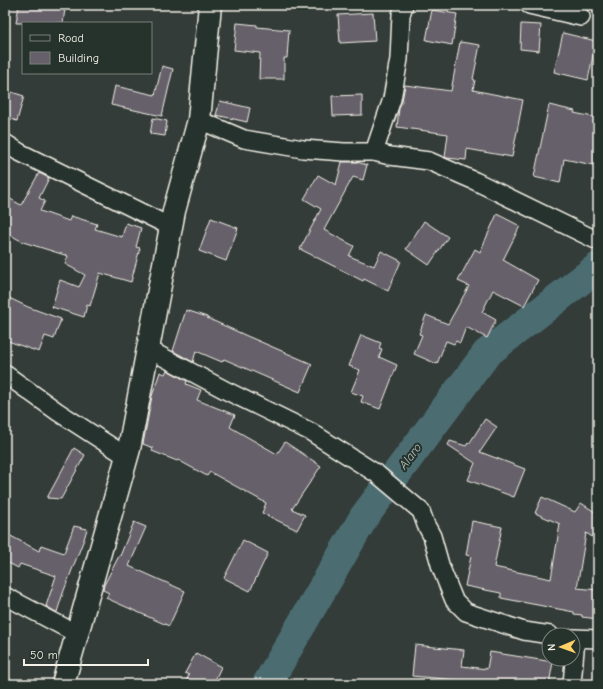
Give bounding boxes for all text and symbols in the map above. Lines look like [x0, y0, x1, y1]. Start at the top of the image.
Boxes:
legend [22, 22, 152, 74]
text: Road [58, 31, 84, 45]
text: Building [58, 51, 99, 65]
water label: Alaro [395, 440, 425, 473]
north arrow [541, 627, 581, 667]
scale bar [24, 641, 148, 667]
text: N [545, 644, 558, 651]
text: 50 m [30, 648, 58, 662]

